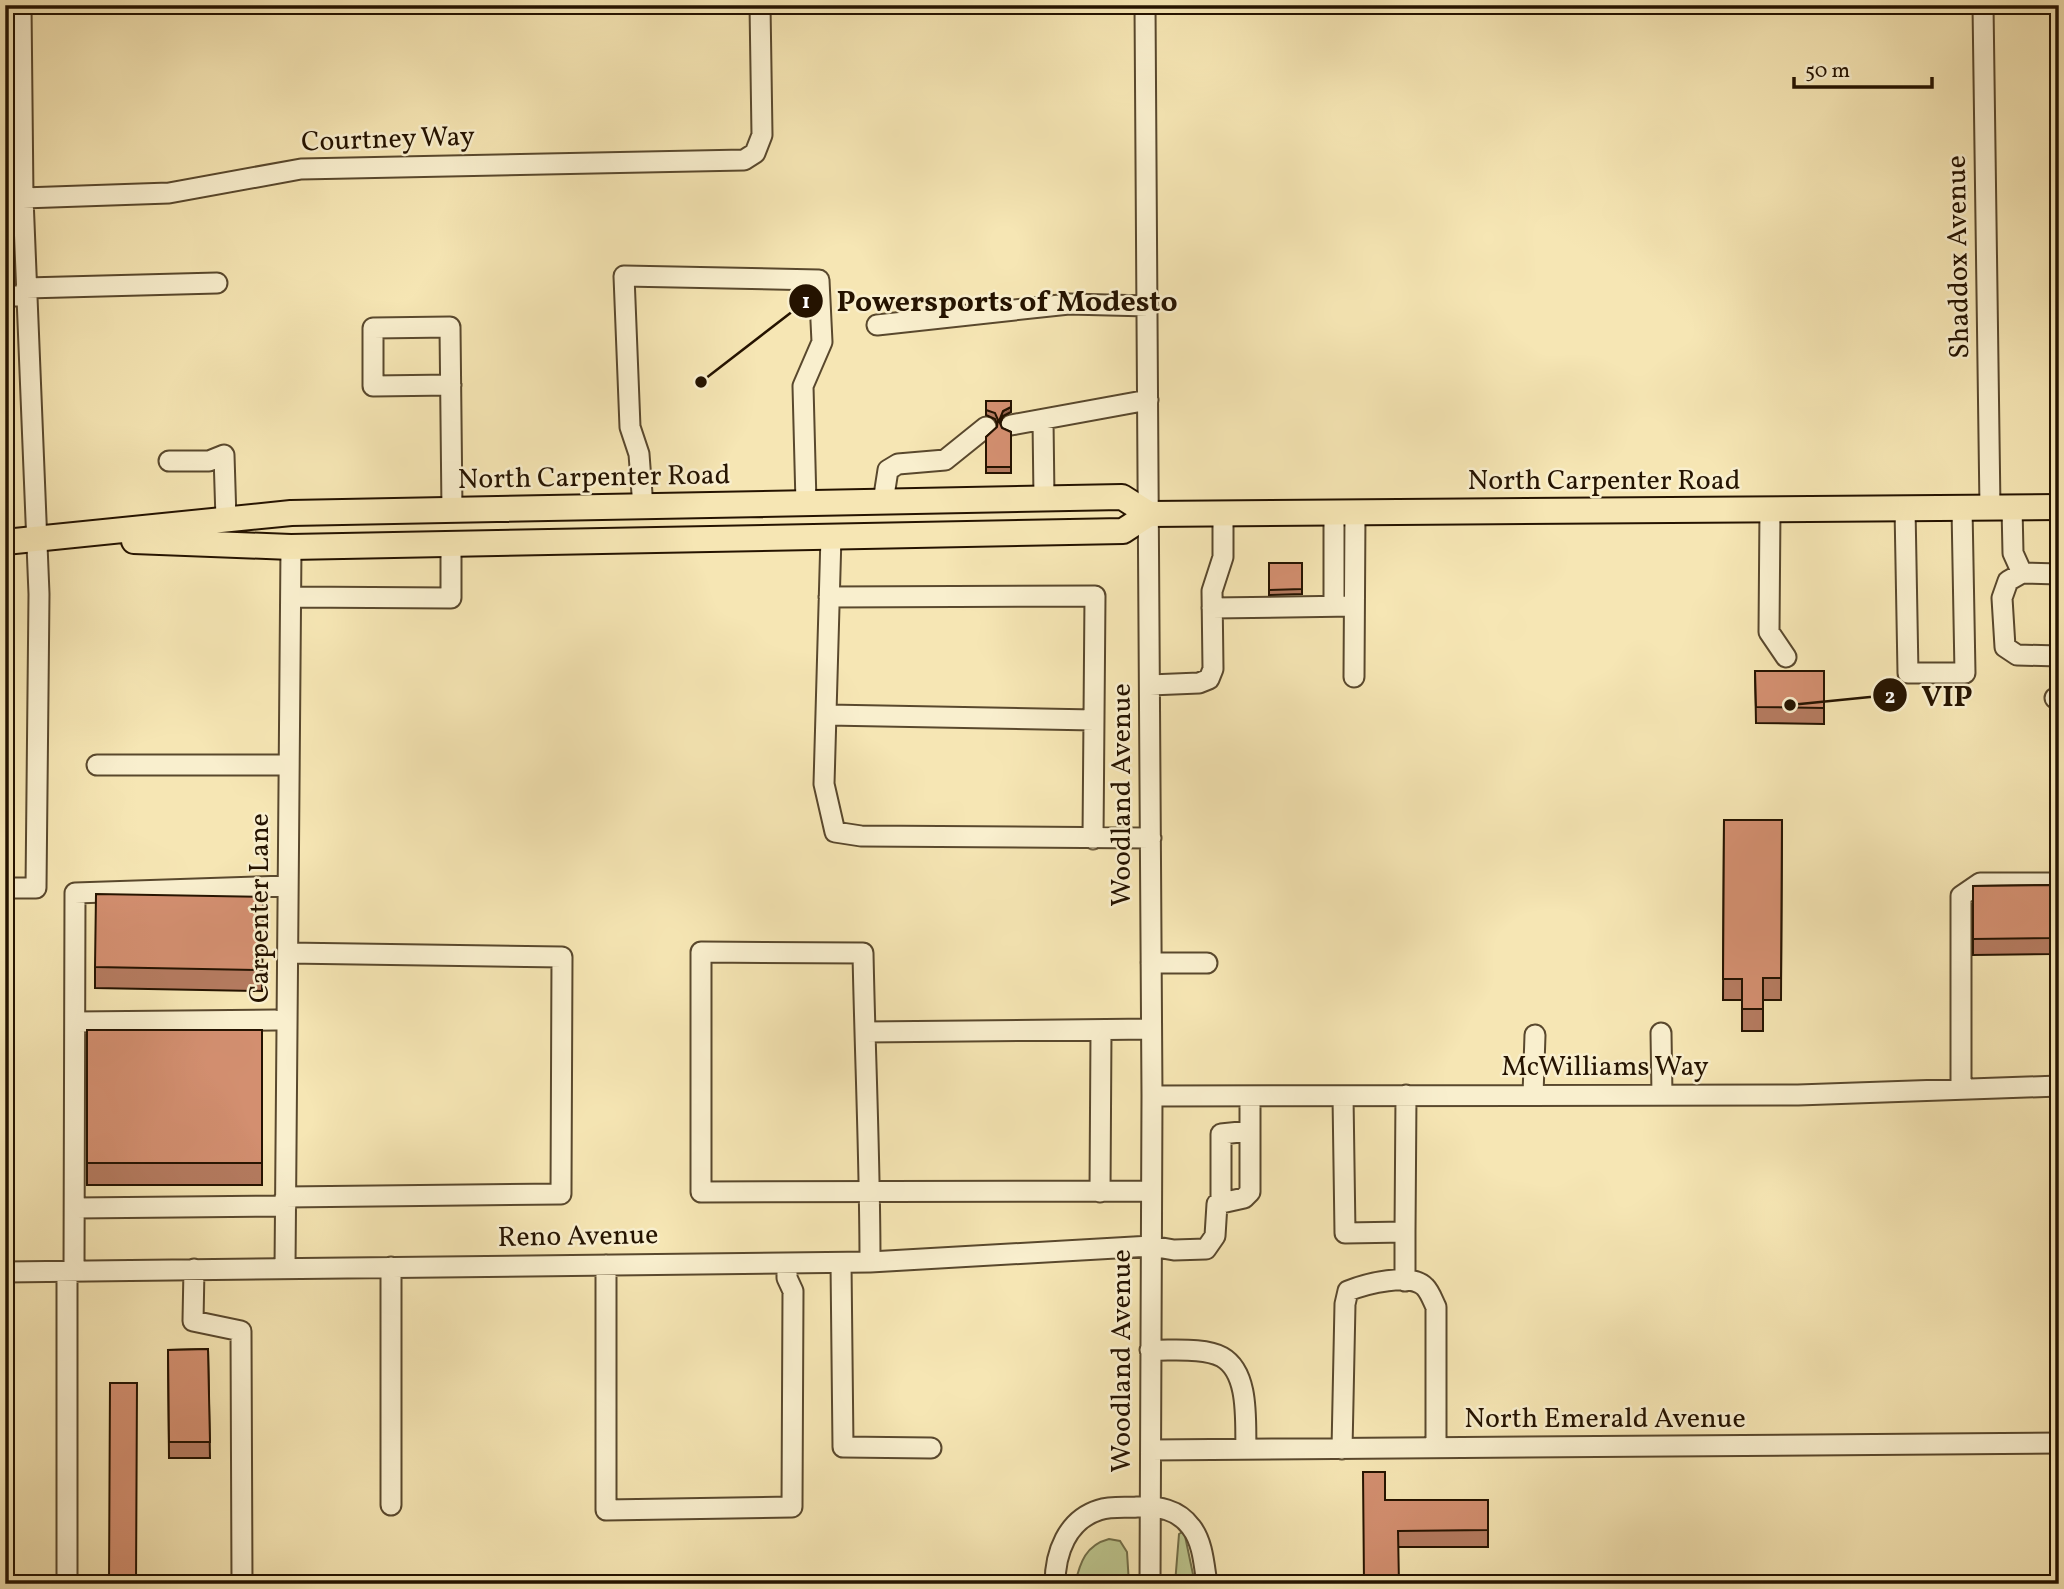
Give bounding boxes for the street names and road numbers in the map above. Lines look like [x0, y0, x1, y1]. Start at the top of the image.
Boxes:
street label: Courtney Way [301, 117, 475, 163]
street label: Shaddox Avenue [1938, 155, 1980, 359]
street label: North Carpenter Road [457, 456, 731, 500]
street label: North Carpenter Road [1468, 462, 1740, 501]
street label: Woodland Avenue [1103, 683, 1142, 907]
street label: Carpenter Lane [241, 813, 280, 1003]
street label: McWilliams Way [1501, 1048, 1709, 1087]
street label: Reno Avenue [497, 1216, 659, 1258]
street label: Woodland Avenue [1103, 1249, 1142, 1473]
street label: North Emerald Avenue [1464, 1400, 1746, 1439]

